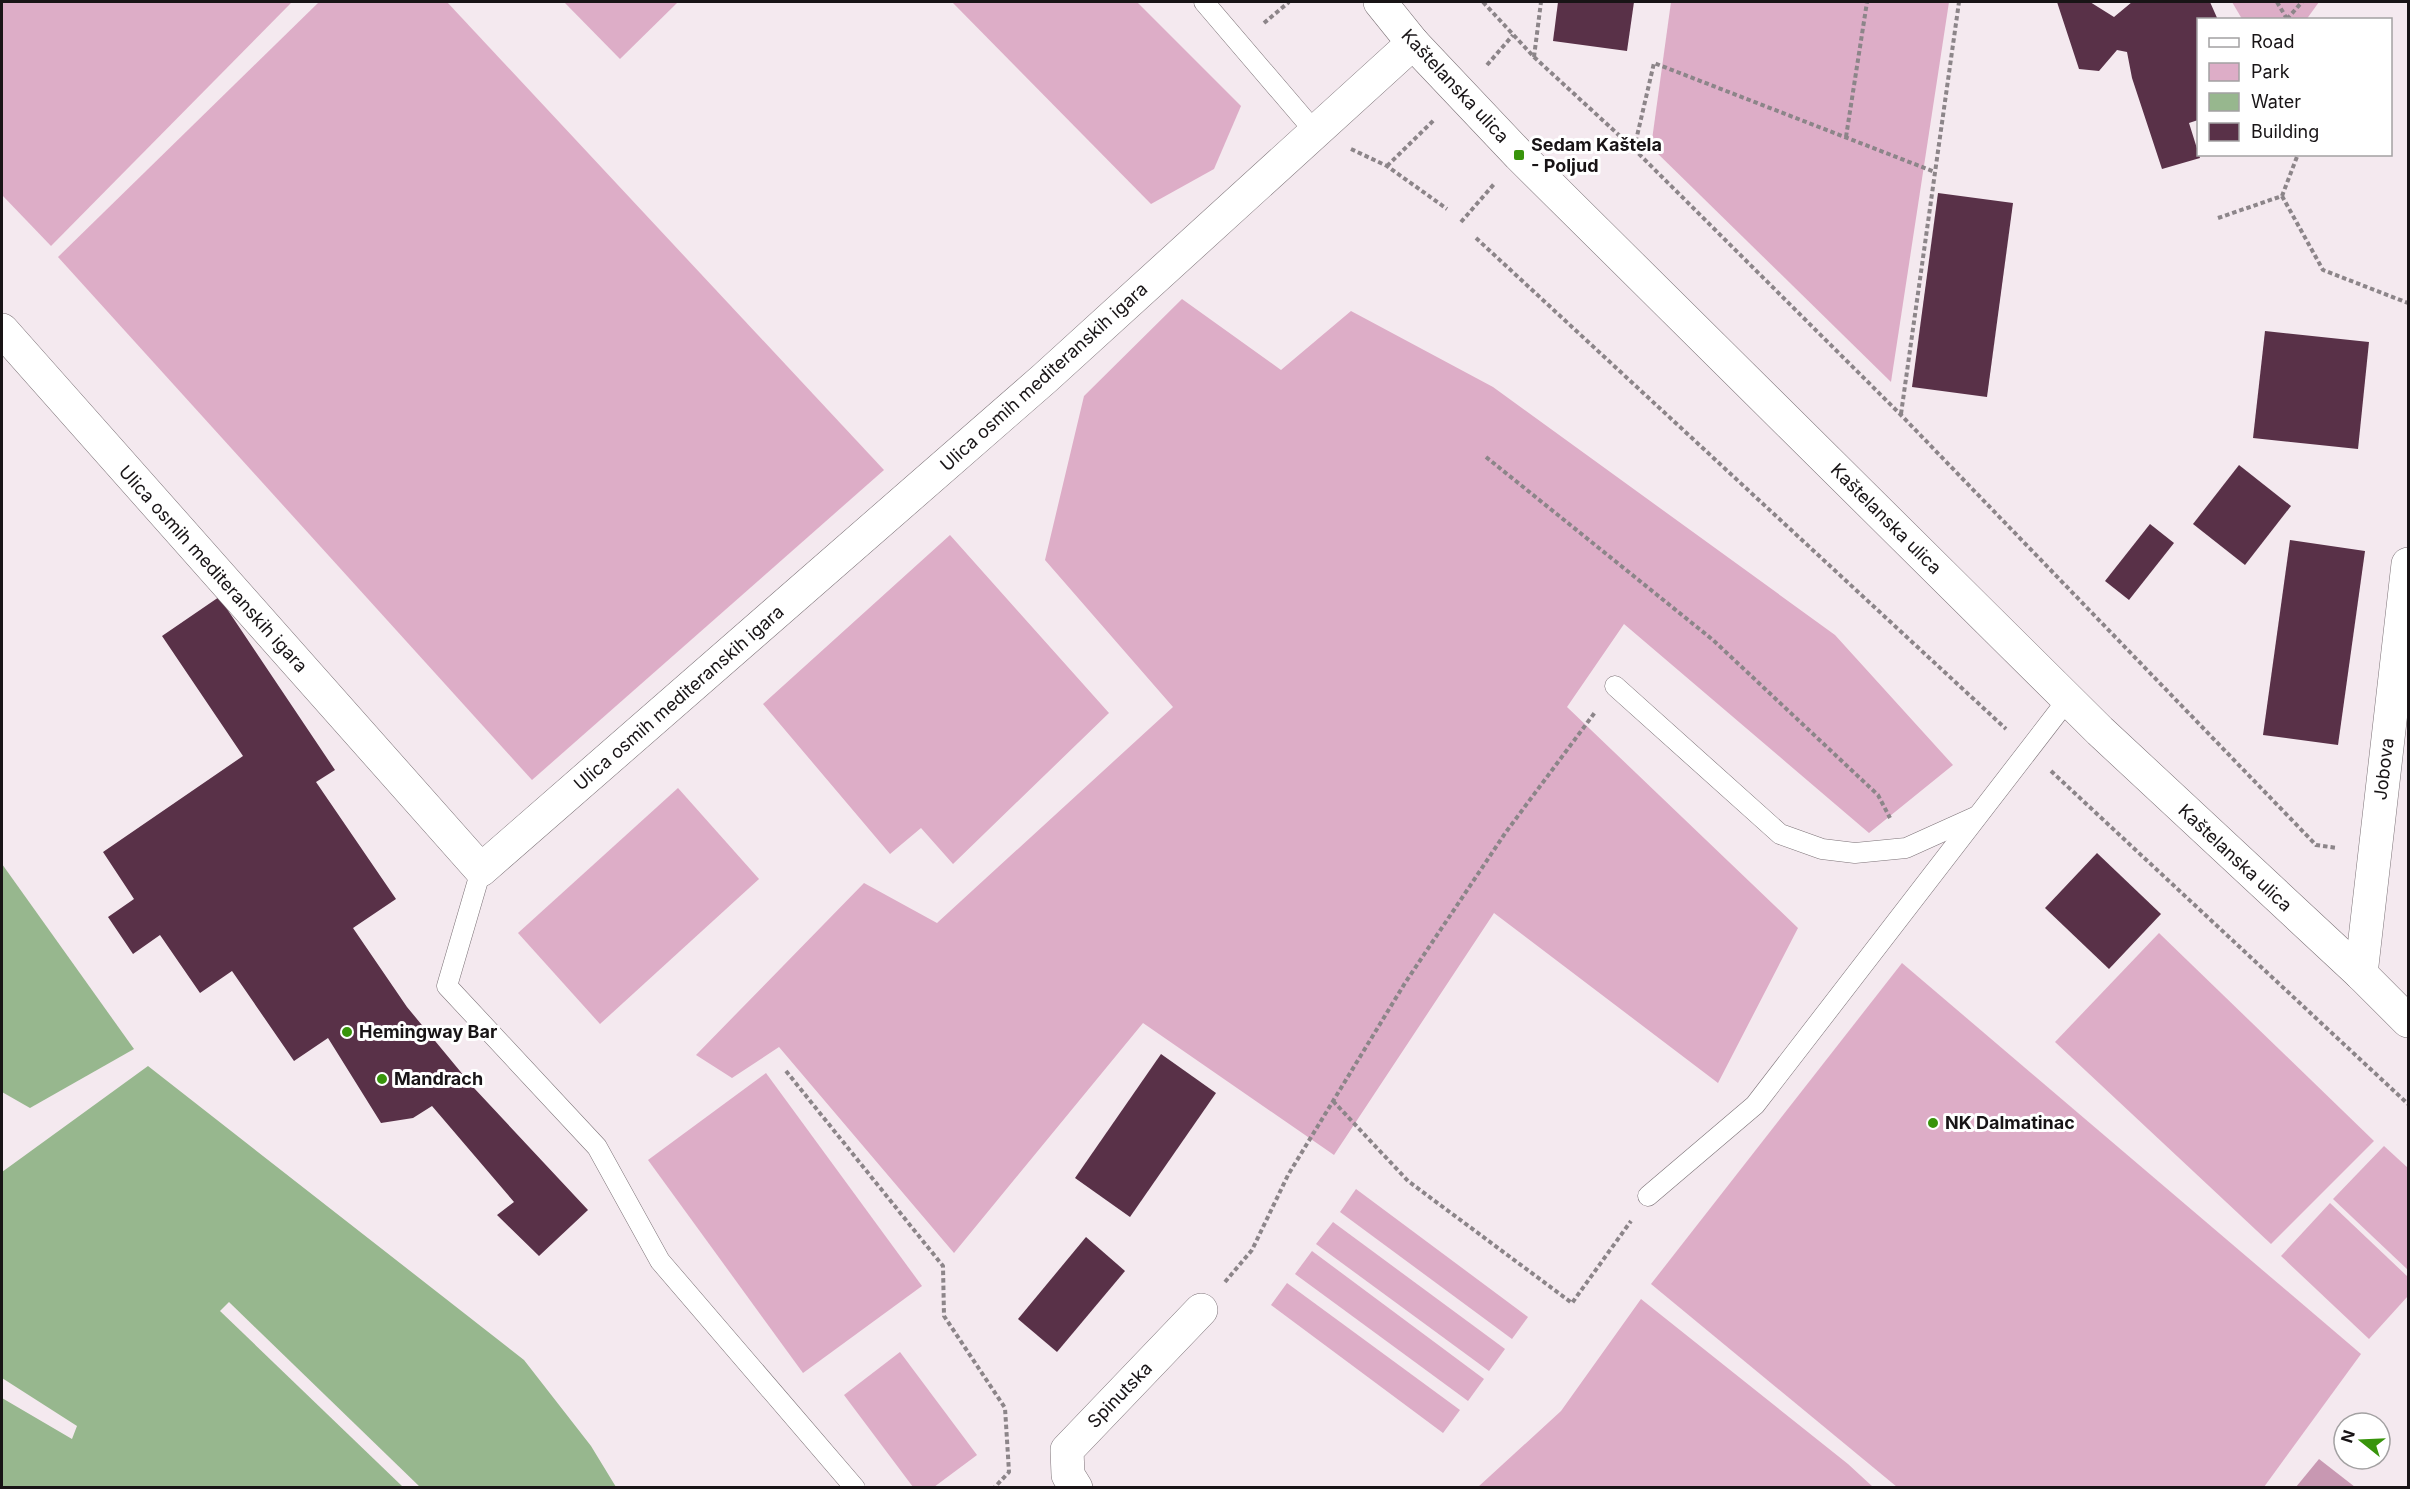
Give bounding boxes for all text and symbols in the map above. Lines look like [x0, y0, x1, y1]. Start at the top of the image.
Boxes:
legend [2197, 18, 2392, 156]
street label: Kaštelanska ulica [1397, 25, 1513, 147]
text: Road [2251, 31, 2294, 52]
text: Park [2251, 61, 2290, 82]
text: Water [2251, 91, 2301, 112]
text: Building [2251, 121, 2319, 142]
place label: Sedam Kaštela - Poljud [1531, 134, 1662, 176]
marker: Sedam Kaštela - Poljud [1512, 148, 1526, 162]
street label: Ulica osmih mediteranskih igara [936, 278, 1151, 475]
street label: Kaštelanska ulica [1827, 459, 1946, 578]
street label: Ulica osmih mediteranskih igara [115, 461, 312, 676]
street label: Ulica osmih mediteranskih igara [569, 601, 788, 794]
street label: Jobova [2369, 737, 2398, 801]
street label: Kaštelanska ulica [2174, 800, 2296, 916]
place label: Hemingway Bar [359, 1021, 497, 1042]
marker: Hemingway Bar [340, 1025, 354, 1039]
place label: Mandrach [394, 1068, 483, 1089]
marker: Mandrach [375, 1072, 389, 1086]
place label: NK Dalmatinac [1945, 1112, 2075, 1133]
marker: NK Dalmatinac [1926, 1116, 1940, 1130]
street label: Spinutska [1083, 1357, 1156, 1432]
north arrow [2332, 1411, 2392, 1471]
text: N [2336, 1427, 2359, 1445]

